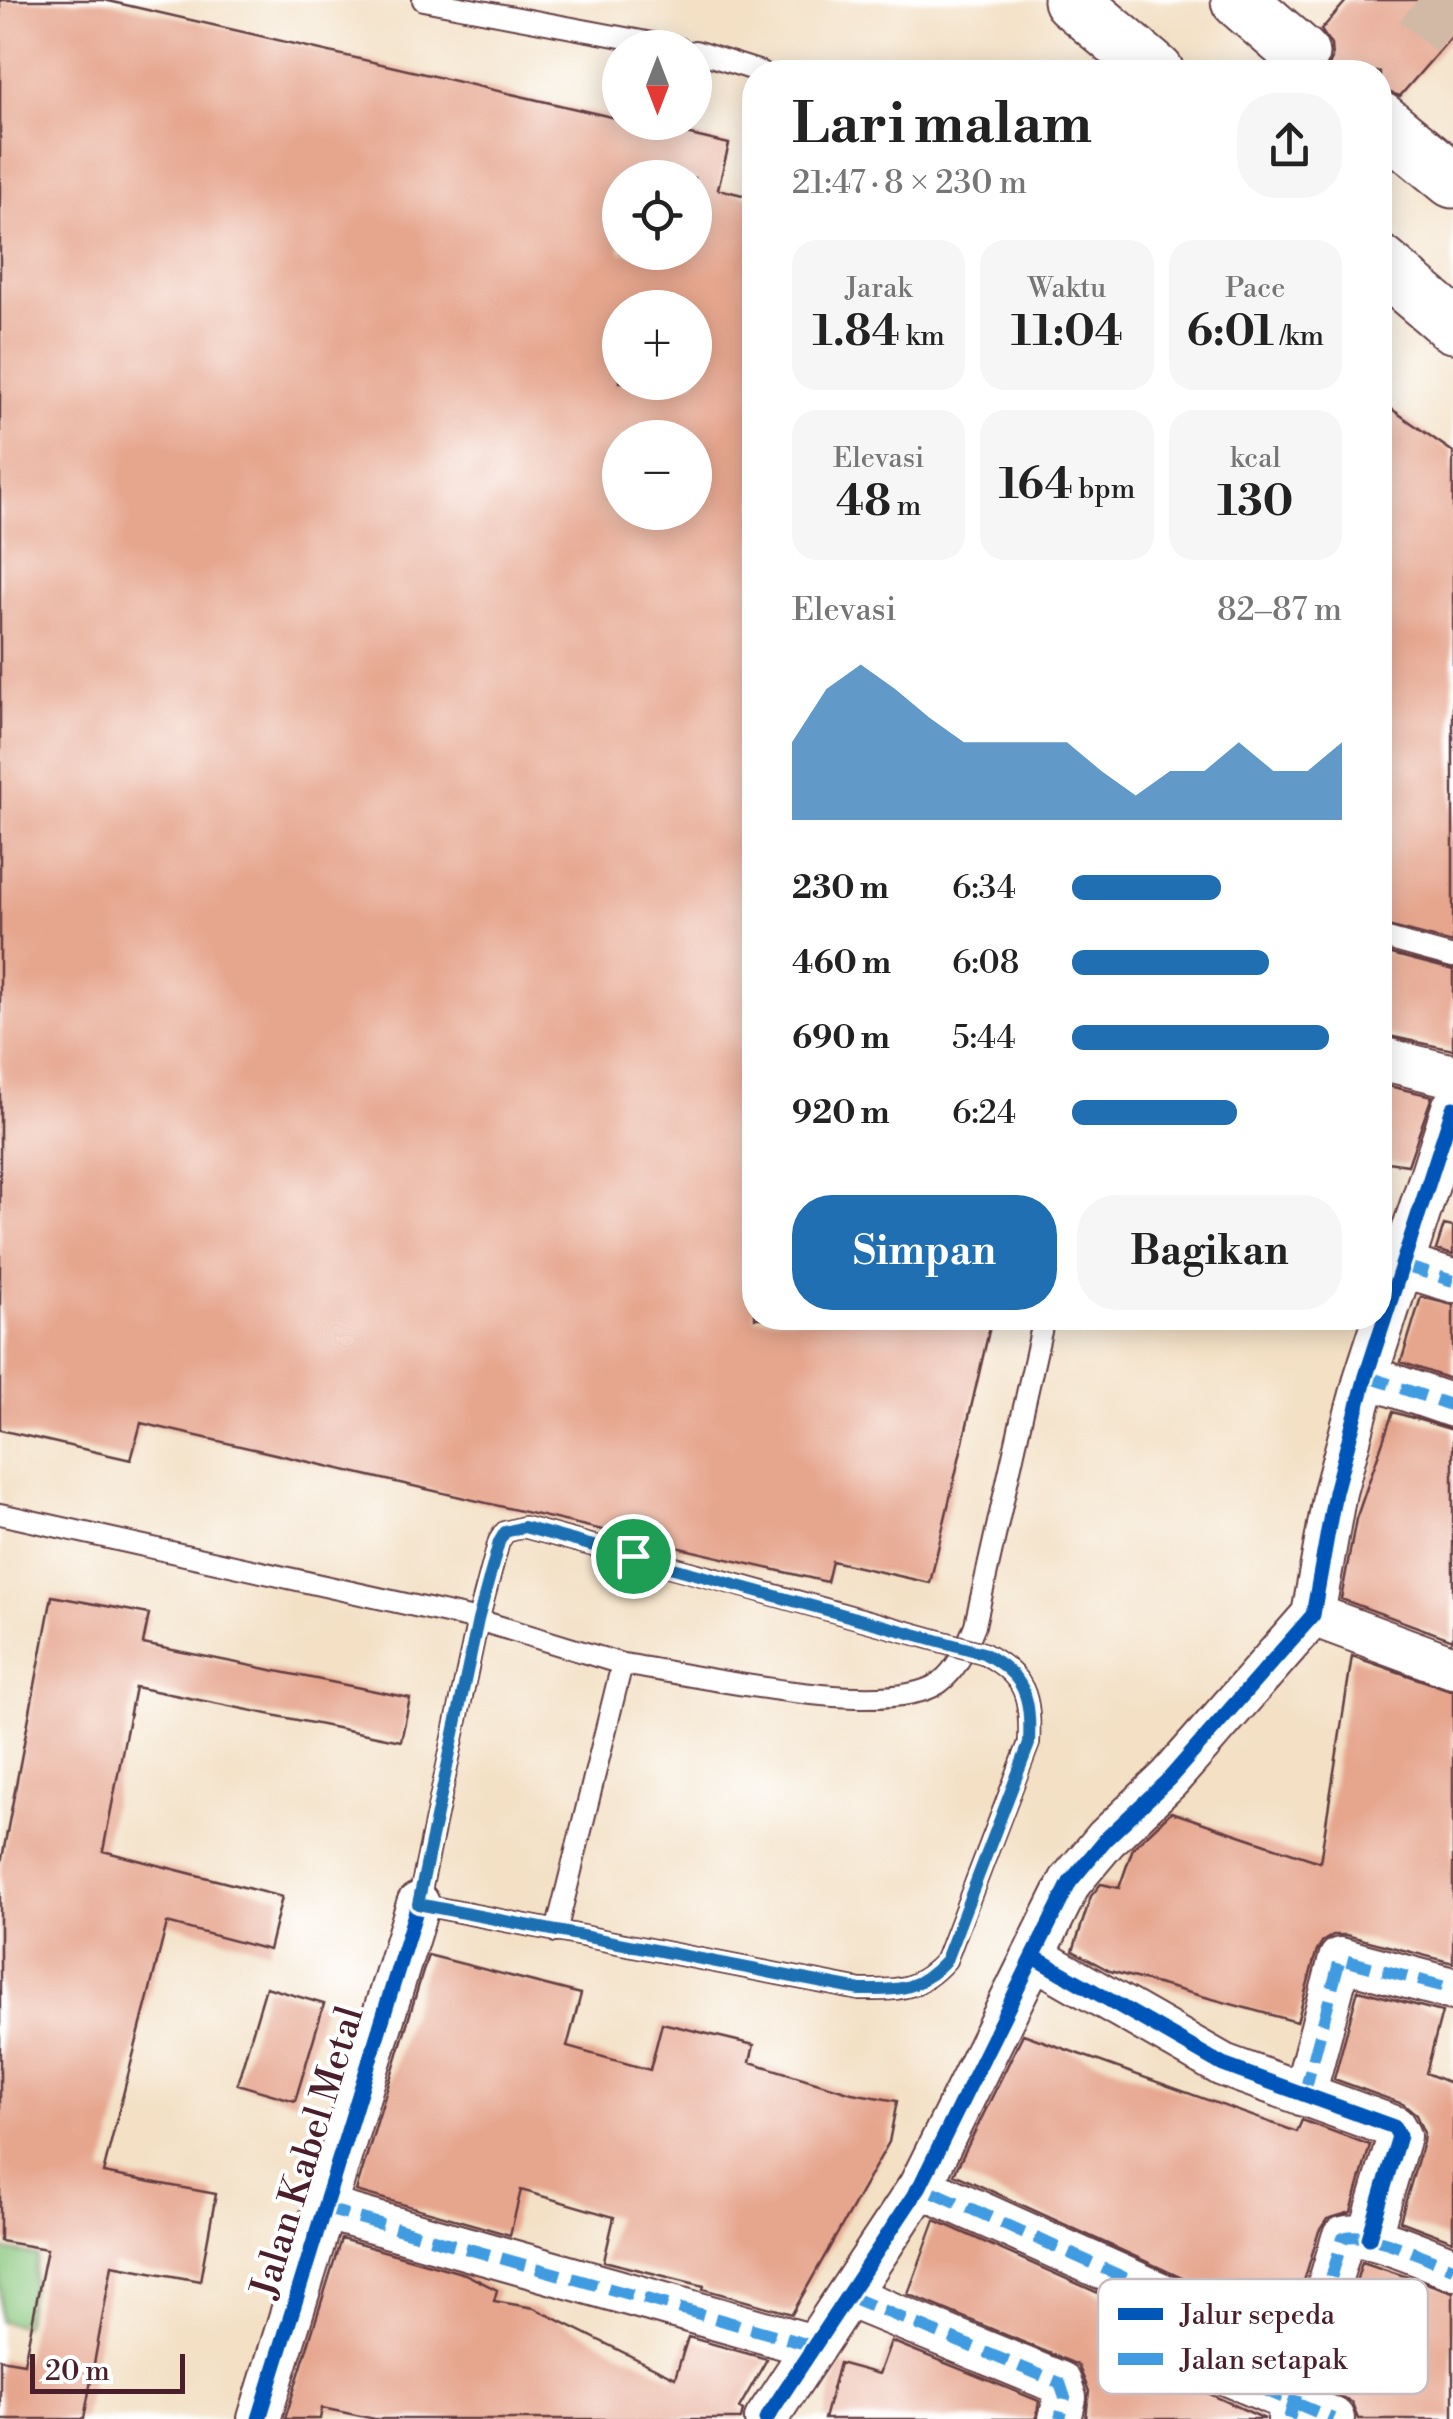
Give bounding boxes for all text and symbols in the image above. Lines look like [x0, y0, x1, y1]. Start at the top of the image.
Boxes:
north arrow [602, 30, 712, 140]
map controls [602, 30, 712, 530]
text: Lari malam [792, 91, 1092, 160]
button: share [1237, 93, 1342, 198]
button: locate [602, 160, 712, 270]
text: 21:47 · 8 × 230 m [792, 163, 1027, 203]
text: Jarak [845, 271, 912, 306]
text: Waktu [1028, 271, 1106, 306]
text: Pace [1225, 271, 1285, 306]
button: + [602, 290, 712, 400]
text: 1.84 [812, 306, 900, 359]
text: 11:04 [1011, 306, 1123, 359]
text: 6:01 [1187, 306, 1274, 359]
text: km [900, 319, 945, 354]
text: /km [1274, 319, 1324, 354]
button: − [602, 420, 712, 530]
text: Elevasi [833, 441, 924, 476]
text: kcal [1230, 441, 1281, 476]
text: 164 [999, 459, 1073, 512]
text: bpm [1073, 472, 1135, 507]
text: 48 [836, 476, 891, 529]
text: 130 [1217, 476, 1293, 529]
text: m [891, 489, 921, 524]
text: Elevasi [792, 590, 896, 630]
text: 82–87 m [1217, 590, 1342, 630]
text: 230 m [792, 868, 889, 908]
text: 6:34 [952, 868, 1016, 908]
text: 460 m [792, 943, 891, 983]
text: 6:08 [952, 943, 1019, 983]
text: 690 m [792, 1018, 890, 1058]
text: 5:44 [952, 1018, 1016, 1058]
text: 920 m [792, 1093, 890, 1133]
text: 6:24 [952, 1093, 1016, 1133]
button: Simpan [792, 1195, 1057, 1310]
button: Bagikan [1077, 1195, 1342, 1310]
pin [591, 1514, 676, 1599]
icon: arrive [606, 1529, 661, 1584]
street label: Jalan Kabel Metal [241, 2001, 375, 2305]
legend [1098, 2279, 1428, 2394]
text: Jalur sepeda [1179, 2298, 1336, 2333]
text: Jalan setapak [1179, 2343, 1348, 2378]
scale bar [30, 2349, 185, 2394]
text: 20 m [45, 2354, 110, 2389]

